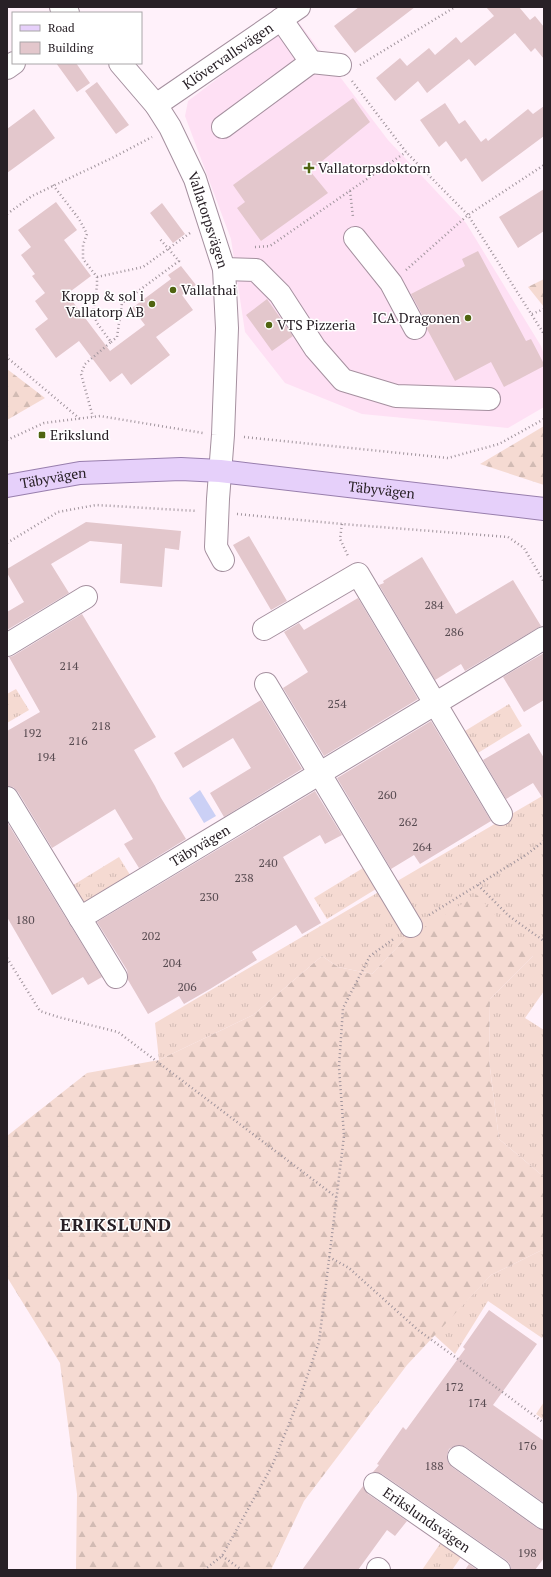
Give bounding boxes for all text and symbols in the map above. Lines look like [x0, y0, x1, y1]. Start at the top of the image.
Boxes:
legend [12, 12, 142, 64]
street label: Klövervallsvägen [178, 17, 277, 93]
text: Road [48, 20, 75, 35]
text: Building [48, 40, 94, 55]
place label: Vallatorpsdoktorn [318, 158, 431, 177]
marker: Vallatorpsdoktorn [303, 162, 315, 174]
street label: Vallatorpsvägen [184, 168, 233, 271]
place label: Vallathai [181, 280, 237, 299]
marker: Vallathai [168, 285, 178, 295]
place label: Kropp & sol i Vallatorp AB [61, 286, 144, 321]
marker: Kropp & sol i Vallatorp AB [147, 299, 157, 309]
place label: ICA Dragonen [373, 308, 461, 327]
marker: ICA Dragonen [463, 313, 473, 323]
place label: VTS Pizzeria [277, 315, 356, 334]
marker: VTS Pizzeria [264, 320, 274, 330]
place label: Erikslund [50, 425, 110, 444]
marker: Erikslund [37, 430, 47, 440]
street label: Täbyvägen [19, 463, 87, 492]
street label: Täbyvägen [347, 476, 417, 503]
house number: 284 [424, 597, 444, 612]
house number: 286 [444, 624, 464, 639]
house number: 214 [59, 658, 79, 673]
house number: 254 [327, 696, 347, 711]
house number: 218 [91, 718, 111, 733]
house number: 192 [22, 725, 42, 740]
house number: 216 [68, 733, 88, 748]
house number: 194 [36, 749, 56, 764]
house number: 260 [377, 787, 397, 802]
house number: 262 [398, 814, 418, 829]
street label: Täbyvägen [166, 819, 234, 871]
house number: 264 [412, 839, 432, 854]
house number: 240 [258, 855, 278, 870]
house number: 238 [234, 870, 254, 885]
house number: 230 [199, 889, 219, 904]
house number: 180 [15, 912, 35, 927]
house number: 202 [141, 928, 161, 943]
house number: 204 [162, 955, 182, 970]
house number: 206 [177, 979, 197, 994]
district label: ERIKSLUND [60, 1212, 172, 1236]
house number: 172 [444, 1379, 464, 1394]
house number: 174 [467, 1395, 487, 1410]
house number: 176 [517, 1438, 537, 1453]
house number: 188 [424, 1458, 444, 1473]
street label: Erikslundsvägen [380, 1482, 475, 1557]
house number: 198 [517, 1545, 537, 1560]

